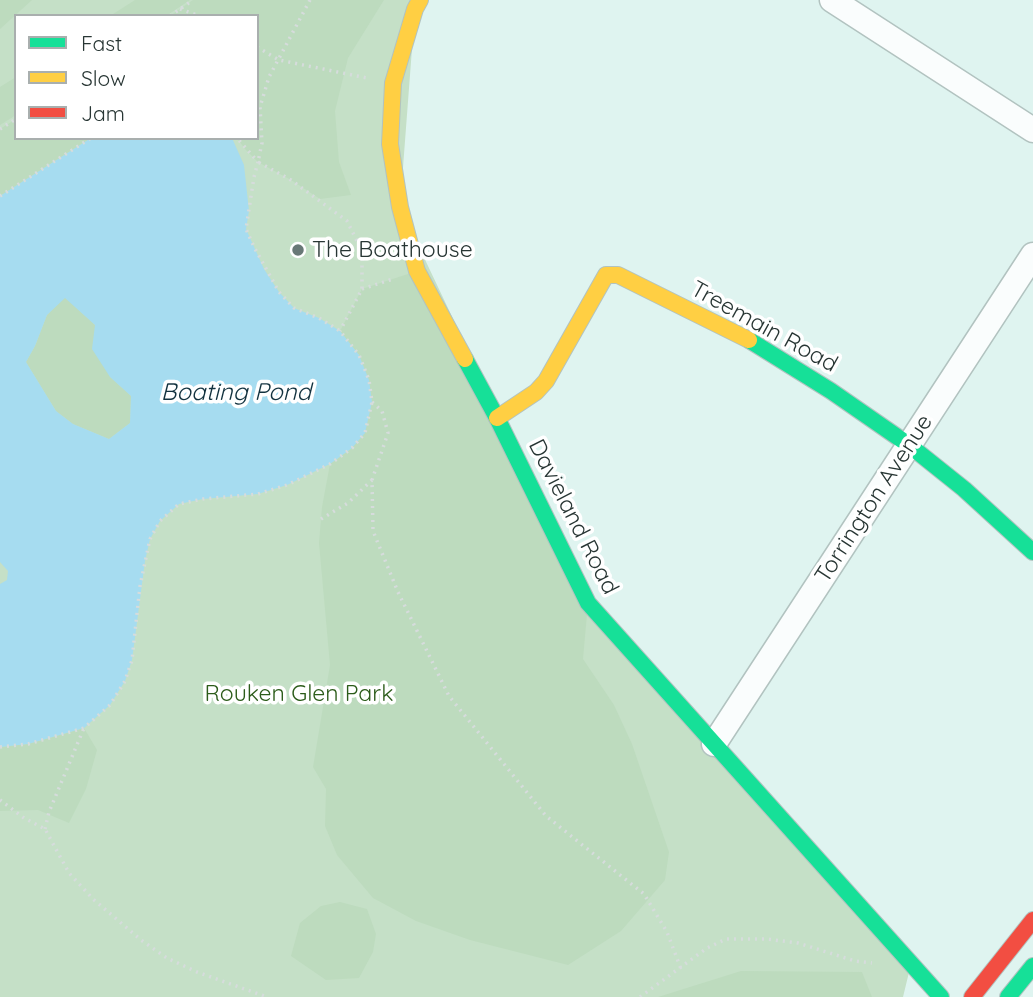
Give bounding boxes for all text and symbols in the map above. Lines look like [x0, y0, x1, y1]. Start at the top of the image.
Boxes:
legend [14, 14, 259, 140]
text: Fast [81, 30, 122, 56]
text: Slow [81, 65, 126, 91]
text: Jam [81, 100, 125, 126]
place label: The Boathouse [312, 236, 473, 264]
marker: The Boathouse [290, 242, 306, 258]
street label: Treemain Road [686, 275, 842, 379]
water label: Boating Pond [161, 379, 311, 407]
street label: Torrington Avenue [809, 410, 939, 588]
street label: Davieland Road [522, 435, 624, 599]
park label: Rouken Glen Park [205, 680, 393, 708]

